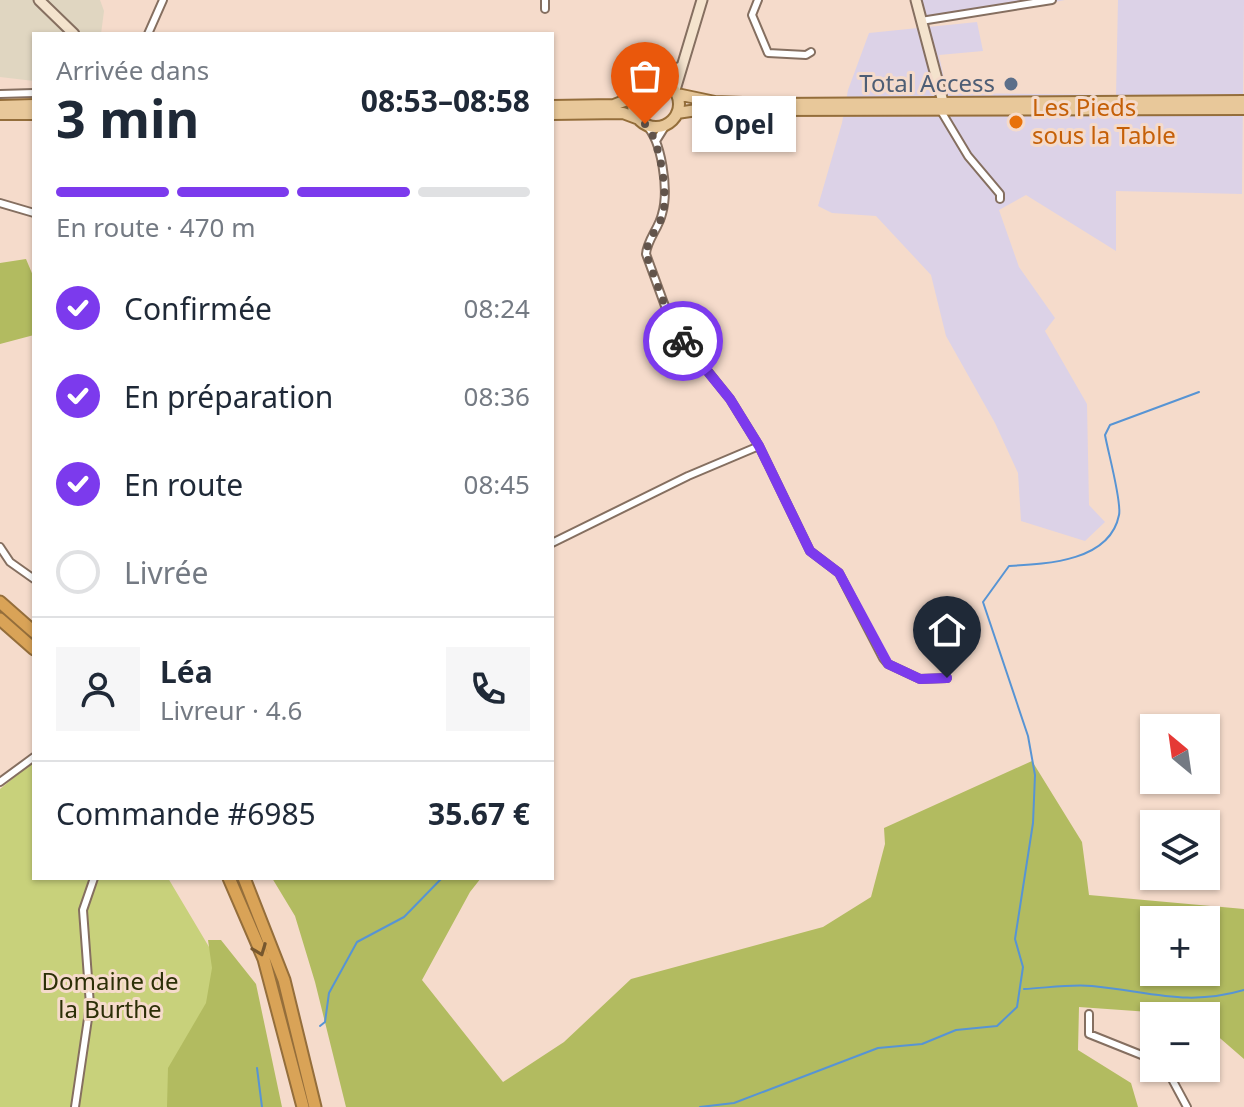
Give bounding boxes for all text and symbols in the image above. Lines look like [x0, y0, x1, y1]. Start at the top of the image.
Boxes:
pin [611, 42, 679, 124]
text: Arrivée dans [56, 52, 209, 88]
icon: bag [623, 54, 667, 98]
place label: Total Access [859, 66, 995, 99]
marker: Total Access [1002, 75, 1020, 93]
text: 08:53–08:58 [361, 80, 530, 121]
text: 3 min [56, 82, 199, 153]
place label: Les Pieds sous la Table [1032, 90, 1176, 151]
callout: Opel [693, 96, 797, 152]
text: Opel [714, 106, 774, 142]
marker: Les Pieds sous la Table [1007, 113, 1025, 131]
text: En route · 470 m [56, 209, 256, 245]
icon: check [56, 286, 100, 330]
text: Confirmée [124, 288, 272, 329]
text: 08:24 [464, 290, 530, 326]
courier [643, 301, 723, 381]
icon: bike [661, 319, 705, 363]
icon: check [56, 374, 100, 418]
text: En préparation [124, 376, 333, 417]
text: 08:36 [464, 378, 530, 414]
icon: check [56, 462, 100, 506]
text: En route [124, 464, 243, 505]
text: 08:45 [464, 466, 530, 502]
text: Livrée [124, 552, 208, 593]
pin [913, 596, 981, 678]
icon: home [925, 608, 969, 652]
button: person [56, 647, 140, 731]
button: phone [446, 647, 530, 731]
text: Léa [160, 651, 213, 692]
text: Livreur · 4.6 [160, 692, 302, 728]
north arrow [1140, 714, 1220, 794]
map controls [1140, 714, 1220, 1082]
text: Commande #6985 [56, 793, 316, 834]
text: 35.67 € [428, 793, 530, 834]
button: layers [1140, 810, 1220, 890]
button: + [1140, 906, 1220, 986]
one-way arrow [250, 942, 267, 956]
park label: Domaine de la Burthe [41, 964, 179, 1025]
button: − [1140, 1002, 1220, 1082]

